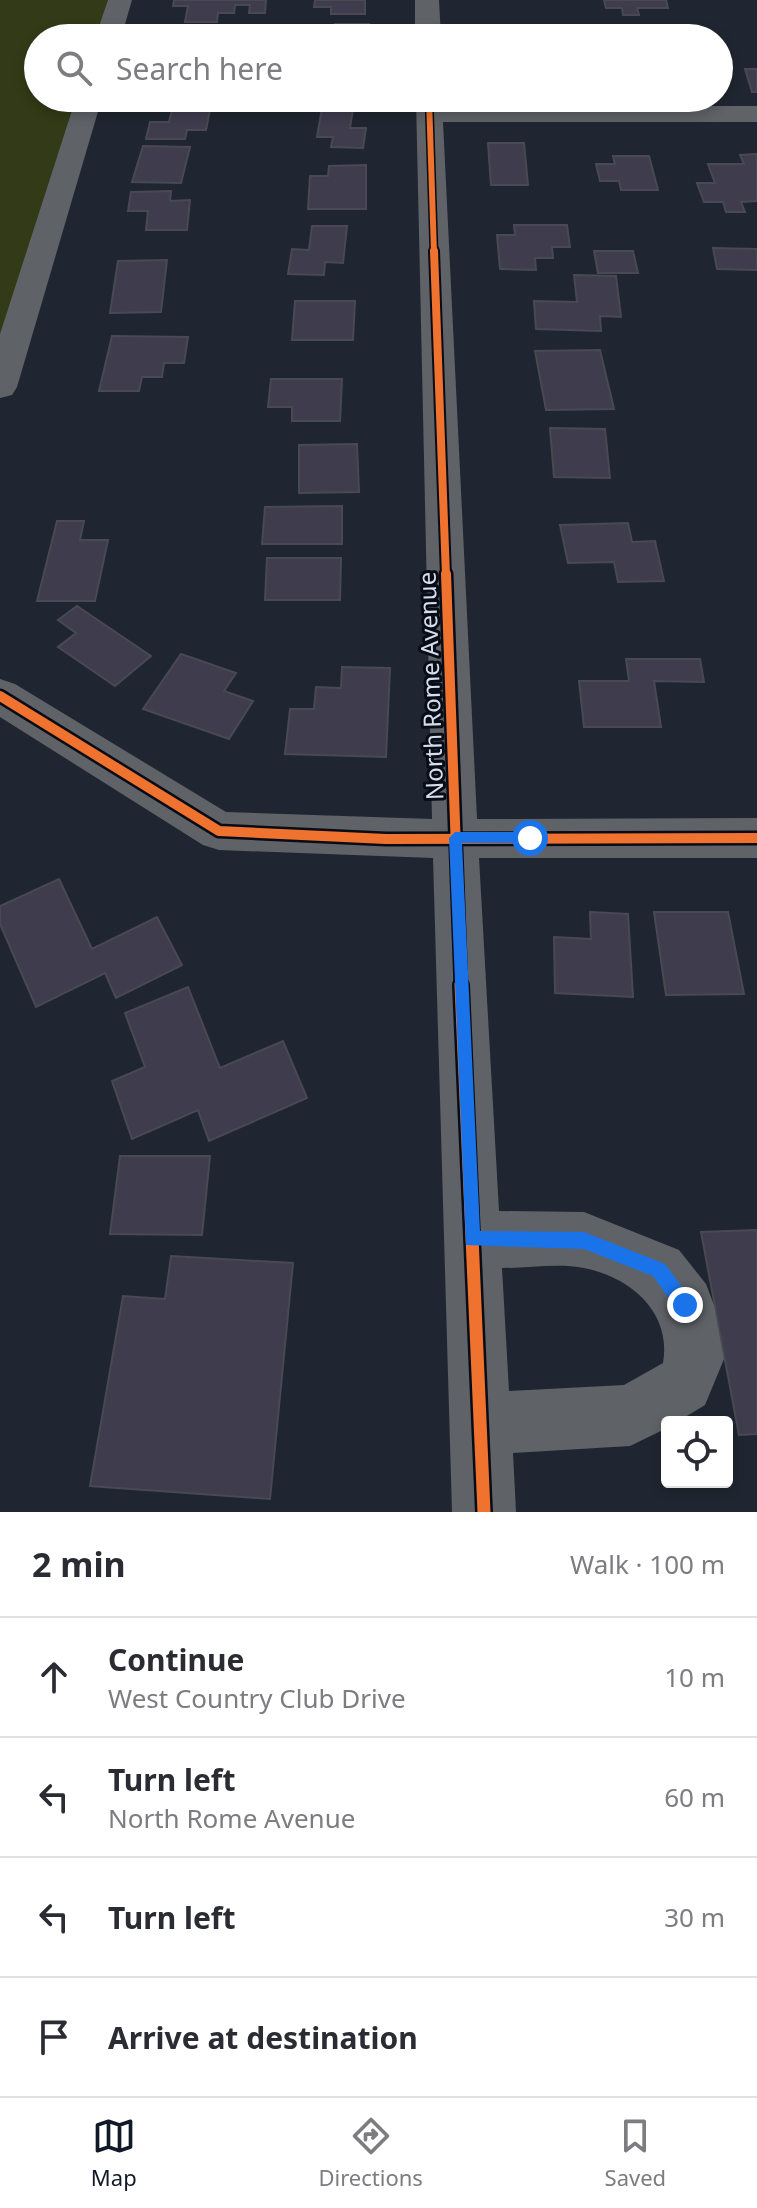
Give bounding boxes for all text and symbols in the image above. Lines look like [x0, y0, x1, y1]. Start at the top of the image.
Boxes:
search box [24, 24, 733, 112]
icon: search [52, 46, 96, 90]
text: Search here [116, 48, 283, 89]
street label: North Rome Avenue [410, 571, 450, 801]
route start [512, 820, 548, 856]
route end [667, 1287, 703, 1323]
map controls [661, 1416, 733, 1488]
button: locate [661, 1416, 733, 1488]
text: 2 min [32, 1541, 126, 1587]
text: Walk · 100 m [570, 1546, 725, 1582]
text: Continue [108, 1639, 244, 1680]
icon: ahead [32, 1655, 76, 1699]
text: 10 m [664, 1659, 725, 1695]
text: West Country Club Drive [108, 1680, 406, 1716]
text: Turn left [108, 1759, 236, 1800]
icon: left [32, 1775, 76, 1819]
text: 60 m [664, 1779, 725, 1815]
text: North Rome Avenue [108, 1800, 355, 1836]
icon: left [32, 1895, 76, 1939]
text: Turn left [108, 1897, 236, 1938]
text: 30 m [664, 1899, 725, 1935]
icon: arrive [32, 2015, 76, 2059]
text: Arrive at destination [108, 2017, 418, 2058]
tab: Map [91, 2114, 137, 2192]
tab: Directions [318, 2114, 423, 2192]
tab: Saved [605, 2114, 666, 2192]

